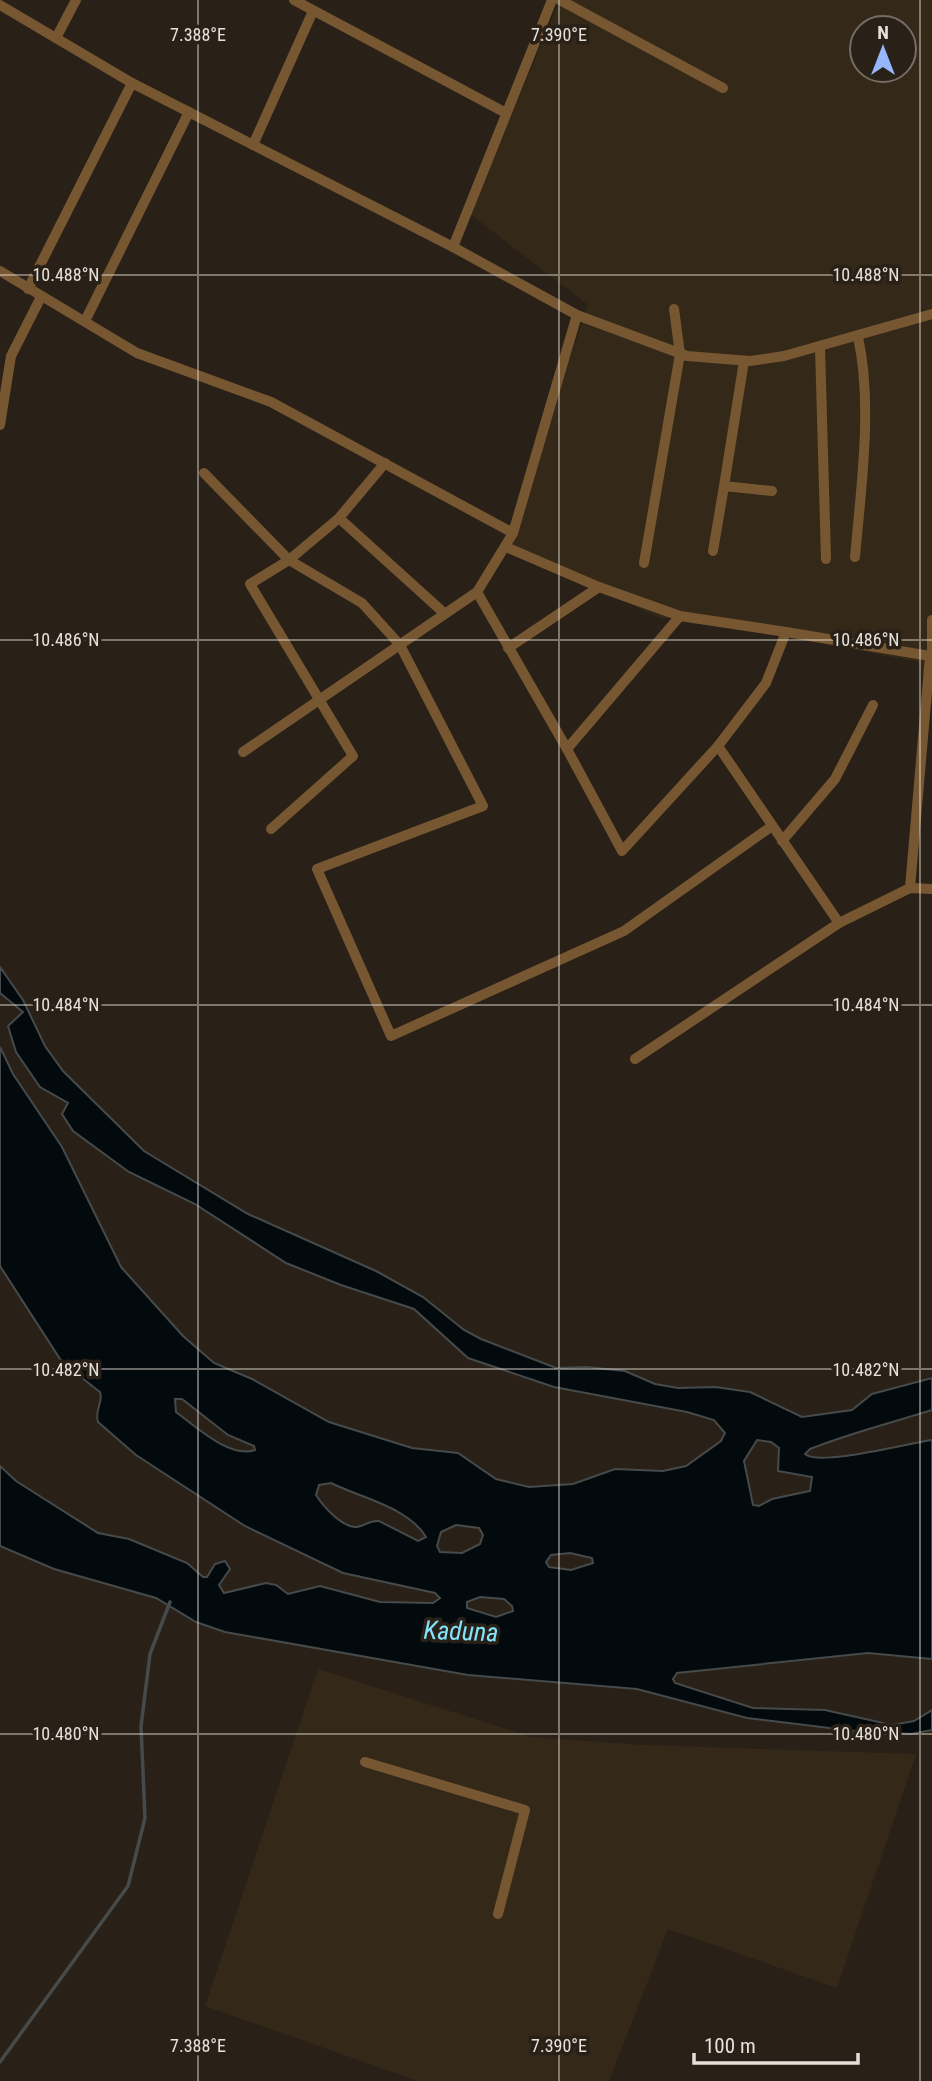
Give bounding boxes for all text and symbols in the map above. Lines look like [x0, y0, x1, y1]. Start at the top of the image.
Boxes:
north arrow [848, 14, 918, 84]
text: N [877, 21, 889, 44]
text: 7.388°E [170, 24, 226, 45]
text: 7.390°E [531, 24, 587, 45]
text: 10.488°N [32, 264, 100, 285]
text: 10.488°N [832, 264, 900, 285]
text: 10.486°N [32, 629, 100, 650]
text: 10.486°N [832, 629, 900, 650]
text: 10.484°N [32, 994, 100, 1015]
text: 10.484°N [832, 994, 900, 1015]
text: 10.482°N [32, 1359, 100, 1380]
text: 10.482°N [832, 1359, 900, 1380]
water label: Kaduna [423, 1615, 499, 1647]
text: 10.480°N [32, 1723, 100, 1744]
text: 10.480°N [832, 1723, 900, 1744]
scale bar [694, 2022, 858, 2066]
text: 100 m [704, 2034, 756, 2058]
text: 7.388°E [170, 2035, 226, 2056]
text: 7.390°E [531, 2035, 587, 2056]

